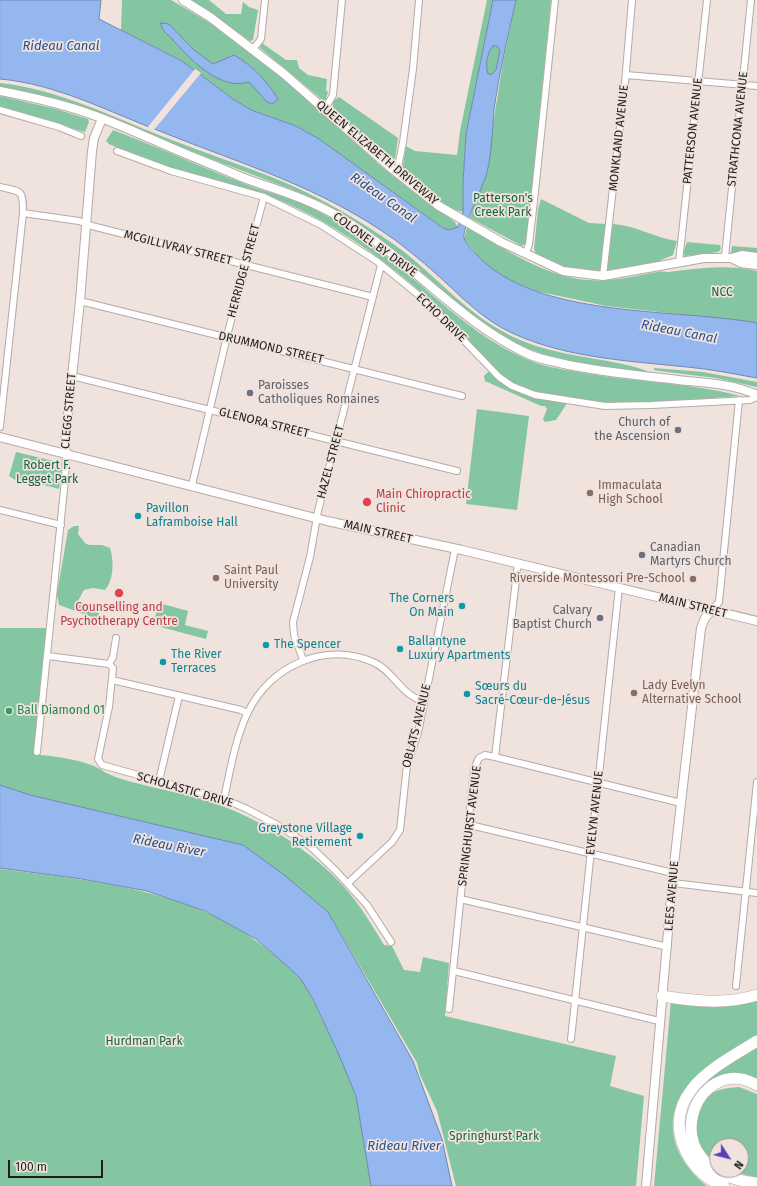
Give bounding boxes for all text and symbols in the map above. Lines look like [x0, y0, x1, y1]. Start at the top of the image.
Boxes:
water label: Rideau Canal [23, 38, 99, 54]
street label: STRATHCONA AVENUE [725, 71, 751, 187]
street label: PATTERSON AVENUE [680, 77, 706, 185]
street label: MONKLAND AVENUE [606, 84, 632, 192]
street label: QUEEN ELIZABETH DRIVEWAY [313, 98, 441, 208]
water label: Rideau Canal [347, 170, 419, 226]
park label: Patterson's Creek Park [473, 192, 533, 220]
street label: COLONEL BY DRIVE [330, 210, 420, 280]
street label: HERRIDGE STREET [225, 223, 263, 319]
street label: MCGILLIVRAY STREET [122, 228, 234, 268]
park label: NCC [711, 286, 733, 300]
street label: ECHO DRIVE [413, 291, 469, 345]
water label: Rideau Canal [640, 317, 718, 347]
street label: DRUMMOND STREET [217, 329, 325, 367]
street label: CLEGG STREET [59, 372, 79, 450]
place label: Paroisses Catholiques Romaines [258, 379, 379, 407]
marker: Paroisses Catholiques Romaines [245, 388, 255, 398]
street label: GLENORA STREET [217, 405, 311, 441]
place label: Church of the Ascension [594, 416, 670, 444]
street label: HAZEL STREET [314, 424, 348, 500]
marker: Church of the Ascension [673, 425, 683, 435]
park label: Robert F. Legget Park [16, 459, 78, 487]
place label: Immaculata High School [598, 479, 663, 507]
place label: Main Chiropractic Clinic [376, 488, 471, 516]
marker: Immaculata High School [585, 488, 595, 498]
marker: Main Chiropractic Clinic [361, 496, 373, 508]
place label: Pavillon Laframboise Hall [146, 502, 238, 530]
marker: Pavillon Laframboise Hall [133, 511, 143, 521]
street label: MAIN STREET [342, 517, 414, 547]
place label: Canadian Martyrs Church [650, 541, 732, 569]
marker: Canadian Martyrs Church [637, 550, 647, 560]
place label: Saint Paul University [224, 564, 278, 592]
place label: Riverside Montessori Pre-School [510, 572, 685, 586]
marker: Saint Paul University [211, 573, 221, 583]
marker: Riverside Montessori Pre-School [688, 574, 698, 584]
marker: Counselling and Psychotherapy Centre [113, 587, 125, 599]
street label: MAIN STREET [657, 591, 729, 621]
place label: The Corners On Main [389, 592, 454, 620]
place label: Counselling and Psychotherapy Centre [60, 601, 178, 629]
marker: The Corners On Main [457, 601, 467, 611]
place label: Calvary Baptist Church [513, 604, 592, 632]
marker: Calvary Baptist Church [595, 613, 605, 623]
place label: Ballantyne Luxury Apartments [408, 635, 510, 663]
place label: The Spencer [274, 638, 341, 652]
marker: The Spencer [261, 640, 271, 650]
marker: Ballantyne Luxury Apartments [395, 644, 405, 654]
place label: The River Terraces [171, 648, 222, 676]
marker: The River Terraces [158, 657, 168, 667]
place label: Lady Evelyn Alternative School [642, 679, 741, 707]
place label: Sœurs du Sacré-Cœur-de-Jésus [475, 680, 590, 708]
street label: OBLATS AVENUE [400, 683, 434, 769]
marker: Lady Evelyn Alternative School [629, 688, 639, 698]
marker: Sœurs du Sacré-Cœur-de-Jésus [462, 689, 472, 699]
place label: Ball Diamond 01 [17, 704, 105, 718]
marker: Ball Diamond 01 [4, 706, 14, 716]
street label: SPRINGHURST AVENUE [455, 765, 485, 887]
street label: SCHOLASTIC DRIVE [135, 769, 235, 811]
street label: EVELYN AVENUE [583, 770, 607, 856]
place label: Greystone Village Retirement [258, 822, 352, 850]
water label: Rideau River [132, 831, 206, 861]
marker: Greystone Village Retirement [355, 831, 365, 841]
street label: LEES AVENUE [662, 860, 682, 932]
park label: Hurdman Park [105, 1035, 183, 1049]
park label: Springhurst Park [449, 1130, 539, 1144]
water label: Rideau River [367, 1138, 441, 1154]
north arrow [709, 1138, 749, 1178]
scale bar [10, 1152, 105, 1178]
text: N [731, 1158, 746, 1172]
text: 100 m [15, 1160, 47, 1174]

